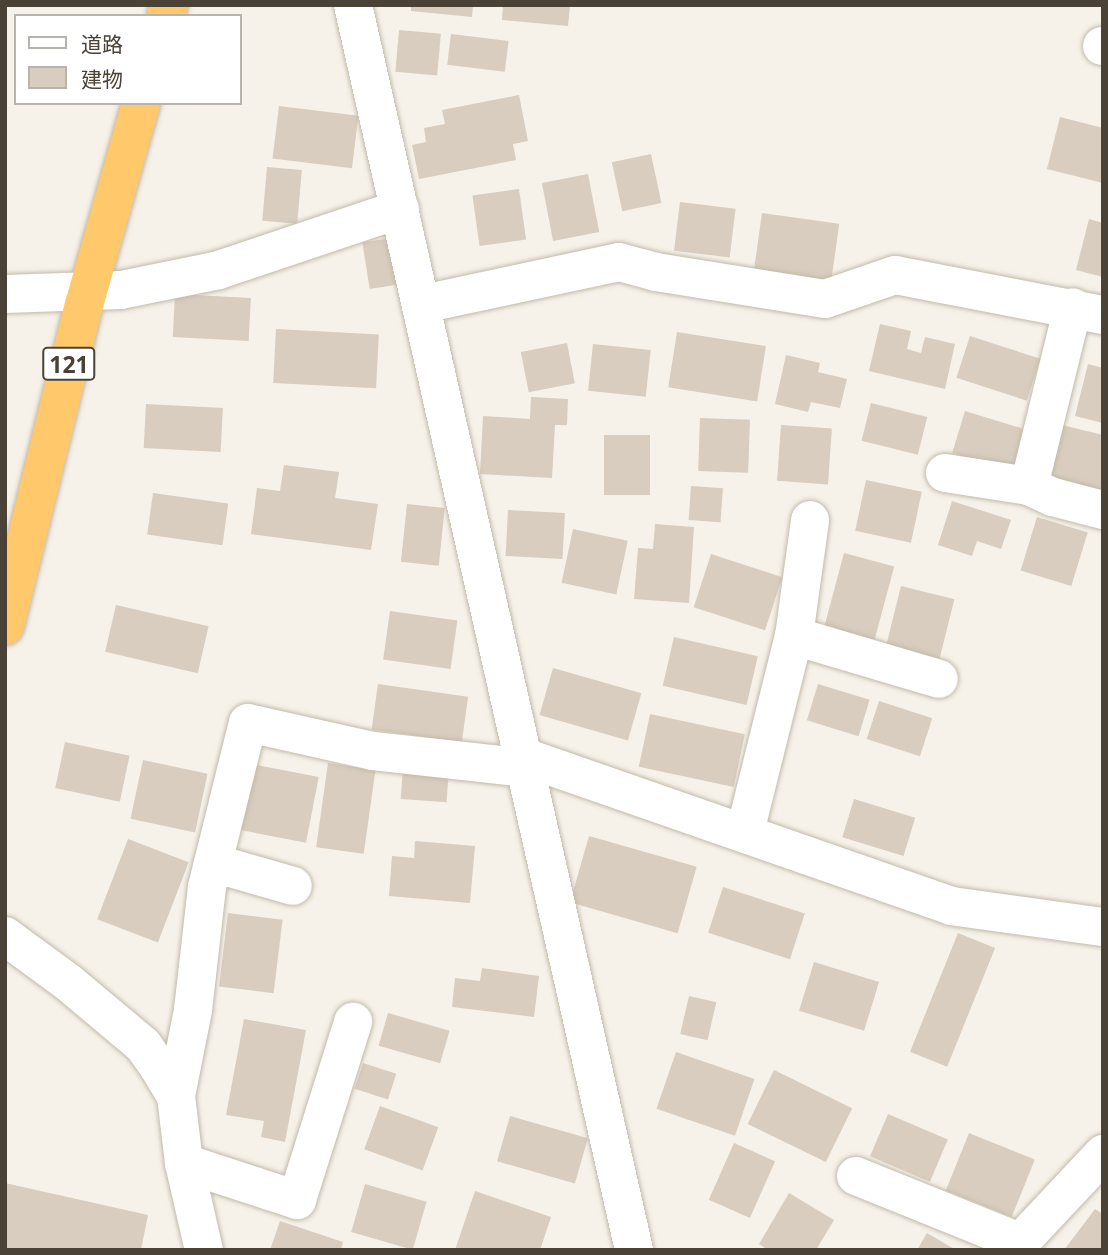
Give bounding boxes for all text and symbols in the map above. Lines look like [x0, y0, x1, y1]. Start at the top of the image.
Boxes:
legend [14, 14, 242, 105]
text: 道路 [81, 30, 123, 58]
text: 建物 [81, 65, 123, 93]
road number: 121 [41, 344, 97, 384]

